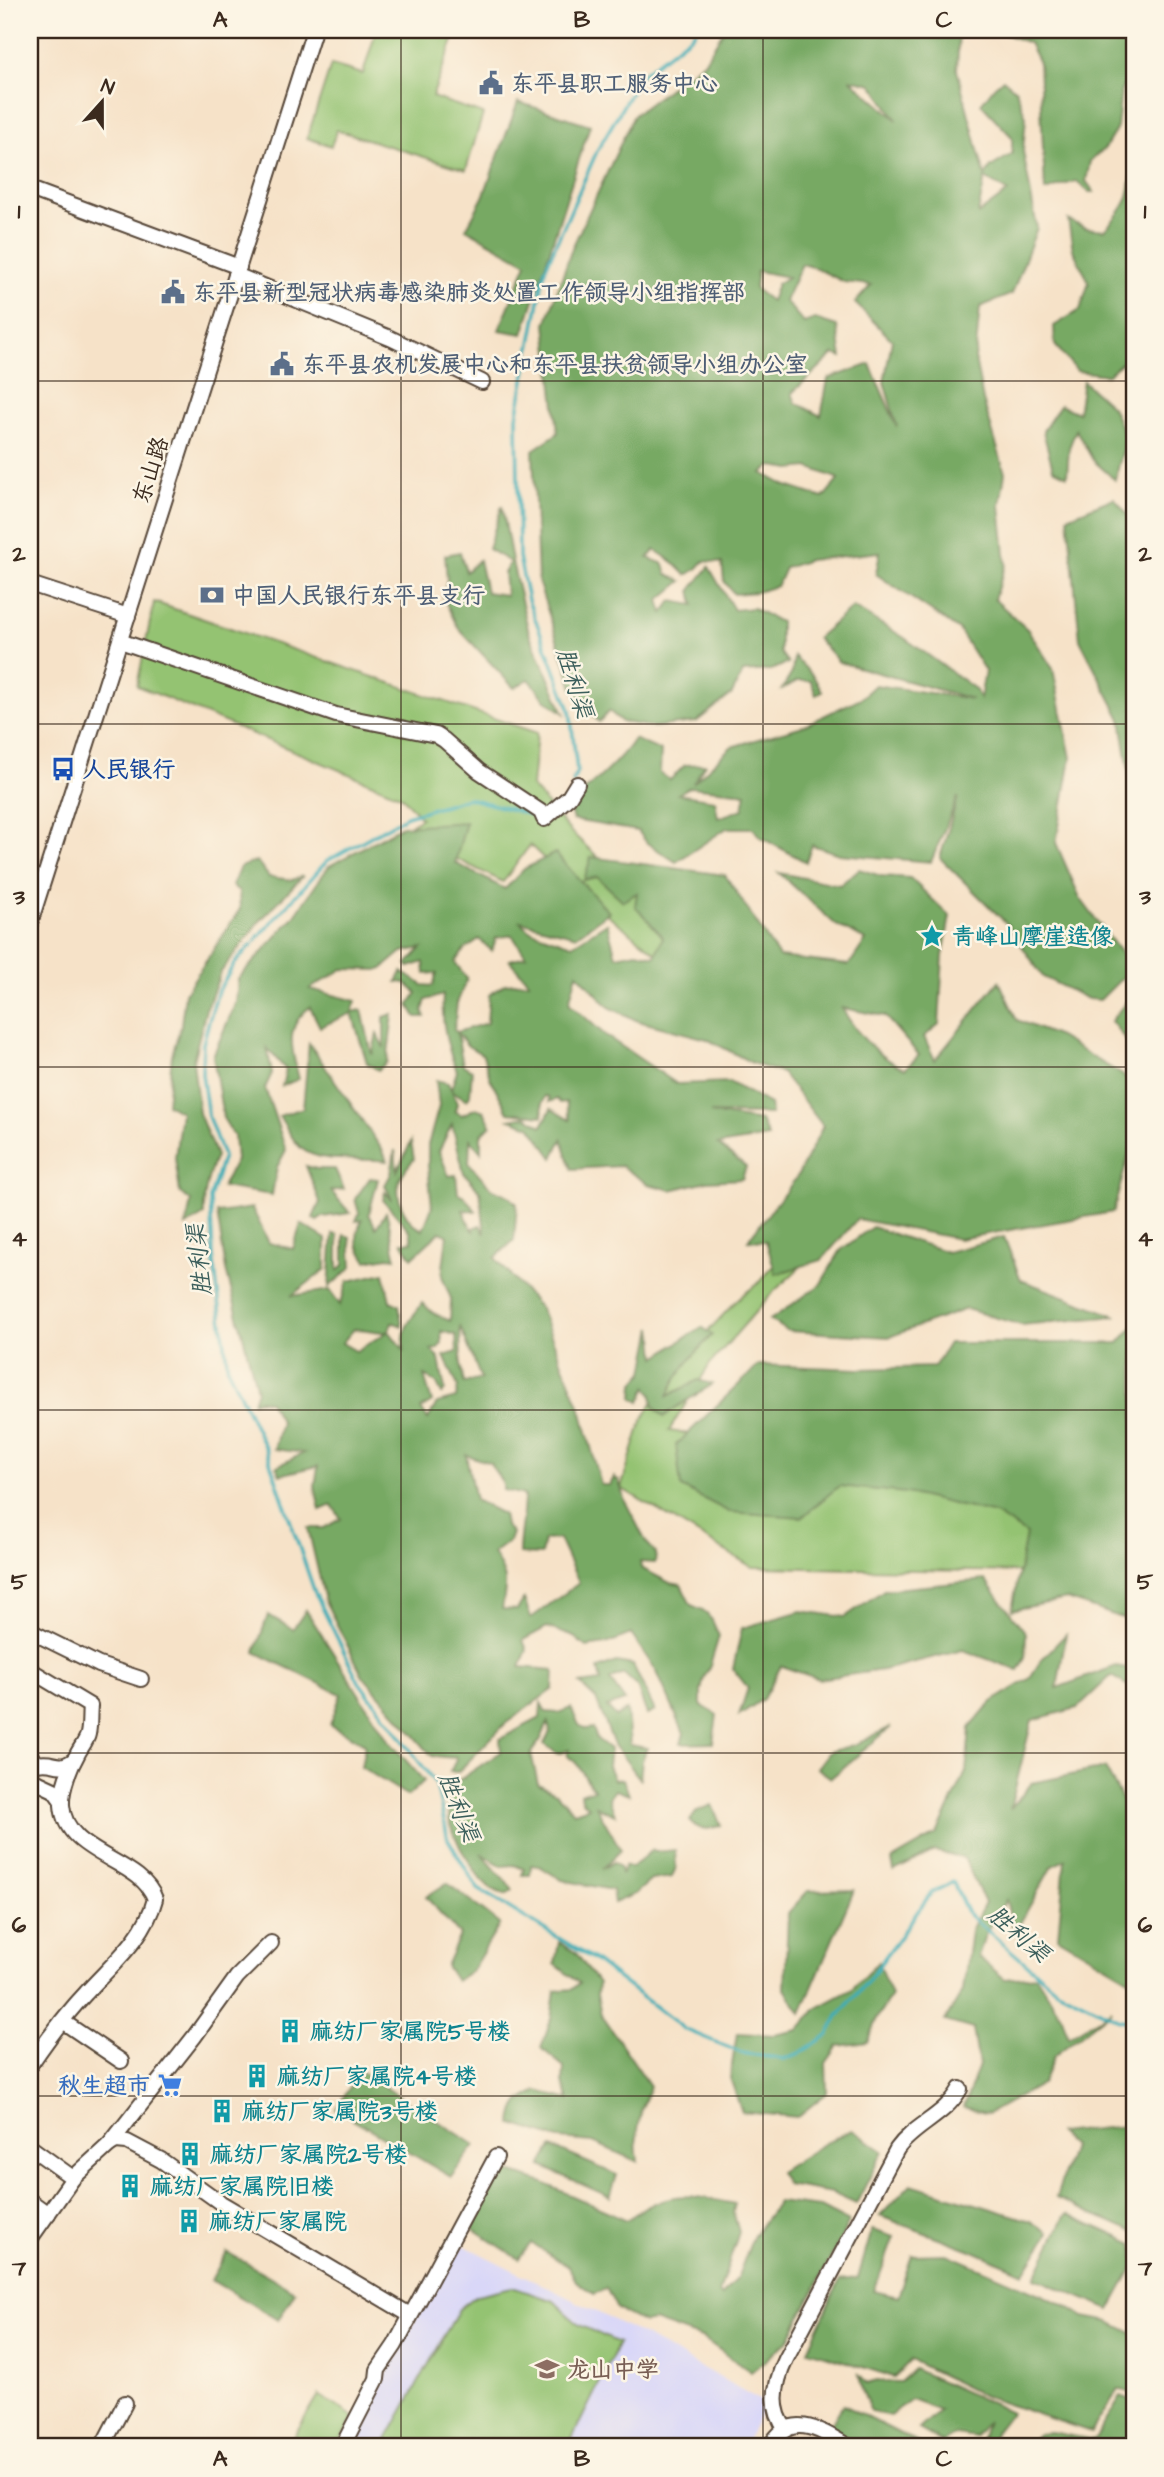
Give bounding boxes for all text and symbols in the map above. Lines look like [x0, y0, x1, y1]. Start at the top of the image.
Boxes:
text: A [213, 4, 228, 36]
text: B [574, 4, 591, 36]
text: C [936, 4, 953, 36]
north arrow [66, 66, 136, 136]
place label: 东平县职工服务中心 [511, 68, 718, 100]
public building icon: 东平县职工服务中心 [477, 69, 505, 97]
text: N [97, 73, 118, 102]
text: 1 [18, 195, 21, 227]
text: 1 [1144, 195, 1147, 227]
place label: 东平县新型冠状病毒感染肺炎处置工作领导小组指挥部 [193, 277, 745, 309]
public building icon: 东平县新型冠状病毒感染肺炎处置工作领导小组指挥部 [159, 278, 187, 306]
place label: 东平县农机发展中心和东平县扶贫领导小组办公室 [302, 349, 808, 381]
public building icon: 东平县农机发展中心和东平县扶贫领导小组办公室 [268, 350, 296, 378]
street label: 东山路 [125, 433, 177, 508]
text: 2 [11, 538, 26, 570]
text: 2 [1137, 538, 1152, 570]
place label: 中国人民银行东平县支行 [232, 580, 485, 612]
bank icon: 中国人民银行东平县支行 [198, 581, 226, 609]
water label: 胜利渠 [547, 644, 601, 725]
place label: 人民银行 [83, 754, 175, 786]
bus stop icon: 人民银行 [49, 755, 77, 783]
text: 3 [12, 881, 25, 913]
text: 3 [1138, 881, 1151, 913]
place label: 青峰山摩崖造像 [952, 921, 1113, 953]
place icon: 青峰山摩崖造像 [918, 922, 946, 950]
water label: 胜利渠 [179, 1220, 221, 1297]
text: 4 [11, 1223, 27, 1255]
text: 4 [1137, 1223, 1153, 1255]
text: 5 [11, 1566, 28, 1598]
text: 5 [1137, 1566, 1154, 1598]
water label: 胜利渠 [429, 1768, 488, 1849]
water label: 胜利渠 [980, 1898, 1058, 1973]
text: 6 [12, 1909, 27, 1941]
text: 6 [1138, 1909, 1153, 1941]
place label: 麻纺厂家属院5号楼 [310, 2016, 510, 2048]
building icon: 麻纺厂家属院5号楼 [276, 2017, 304, 2045]
place label: 麻纺厂家属院4号楼 [277, 2061, 477, 2093]
building icon: 麻纺厂家属院4号楼 [243, 2062, 271, 2090]
place label: 秋生超市 [58, 2070, 150, 2102]
supermarket icon: 秋生超市 [156, 2071, 184, 2099]
place label: 麻纺厂家属院3号楼 [242, 2096, 438, 2128]
building icon: 麻纺厂家属院3号楼 [208, 2097, 236, 2125]
place label: 麻纺厂家属院2号楼 [210, 2139, 407, 2171]
building icon: 麻纺厂家属院2号楼 [176, 2140, 204, 2168]
place label: 麻纺厂家属院旧楼 [150, 2171, 334, 2203]
building icon: 麻纺厂家属院旧楼 [116, 2172, 144, 2200]
place label: 麻纺厂家属院 [209, 2206, 347, 2238]
building icon: 麻纺厂家属院 [175, 2207, 203, 2235]
text: 7 [11, 2252, 27, 2284]
text: 7 [1137, 2252, 1153, 2284]
place label: 龙山中学 [567, 2354, 659, 2386]
school or university icon: 龙山中学 [533, 2355, 561, 2383]
text: A [213, 2443, 228, 2475]
text: B [574, 2443, 591, 2475]
text: C [936, 2443, 953, 2475]

